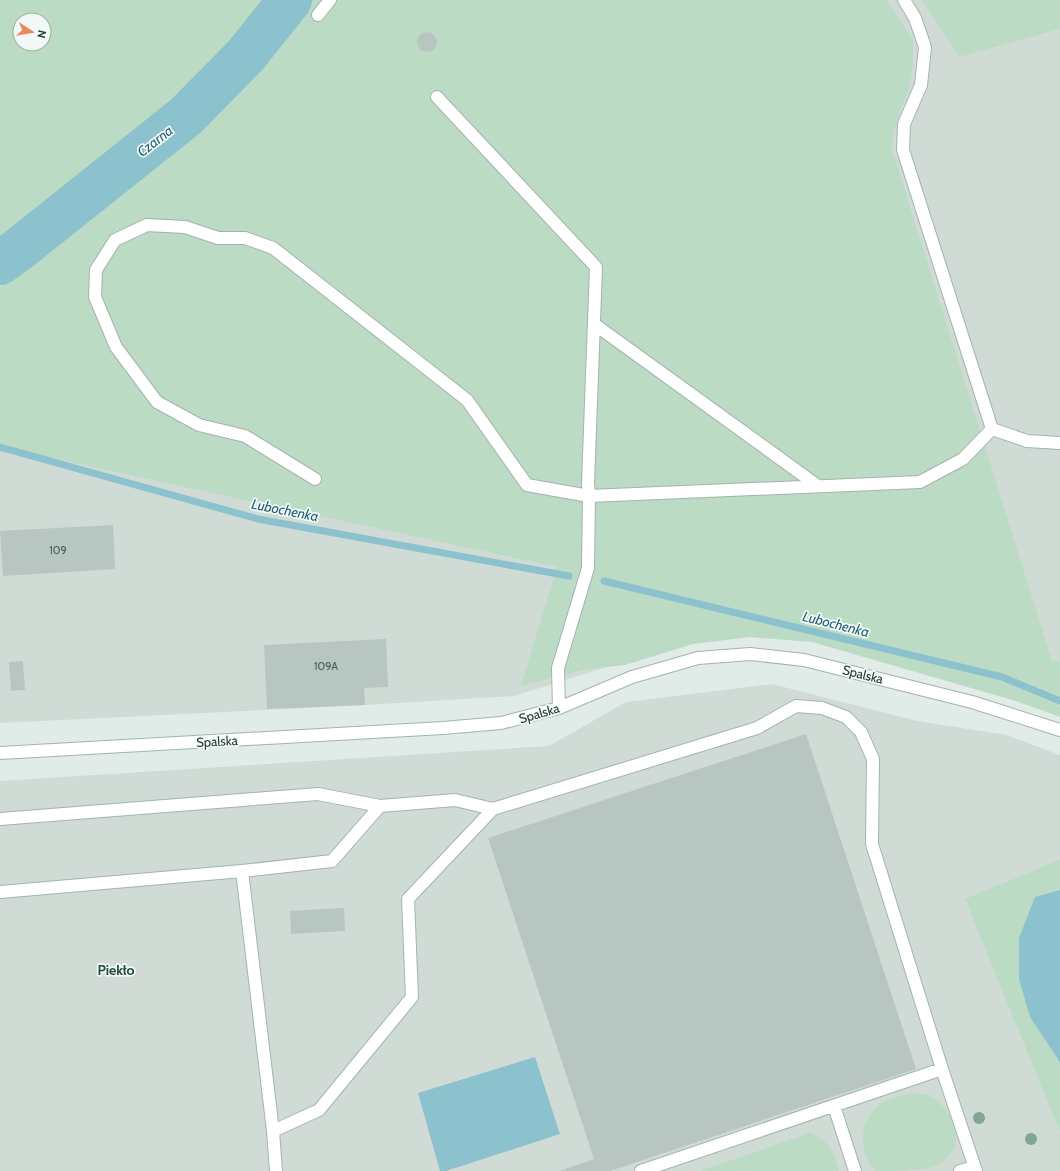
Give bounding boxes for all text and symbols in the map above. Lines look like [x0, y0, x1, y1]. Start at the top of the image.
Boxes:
north arrow [12, 12, 52, 52]
text: N [34, 29, 49, 39]
water label: Czarna [133, 121, 177, 161]
water label: Lubochenka [250, 495, 320, 525]
house number: 109 [49, 543, 67, 557]
water label: Lubochenka [801, 607, 871, 641]
house number: 109A [314, 659, 338, 673]
street label: Spalska [841, 661, 886, 687]
street label: Spalska [517, 699, 562, 726]
street label: Spalska [196, 732, 239, 750]
district label: Piekło [97, 961, 135, 979]

